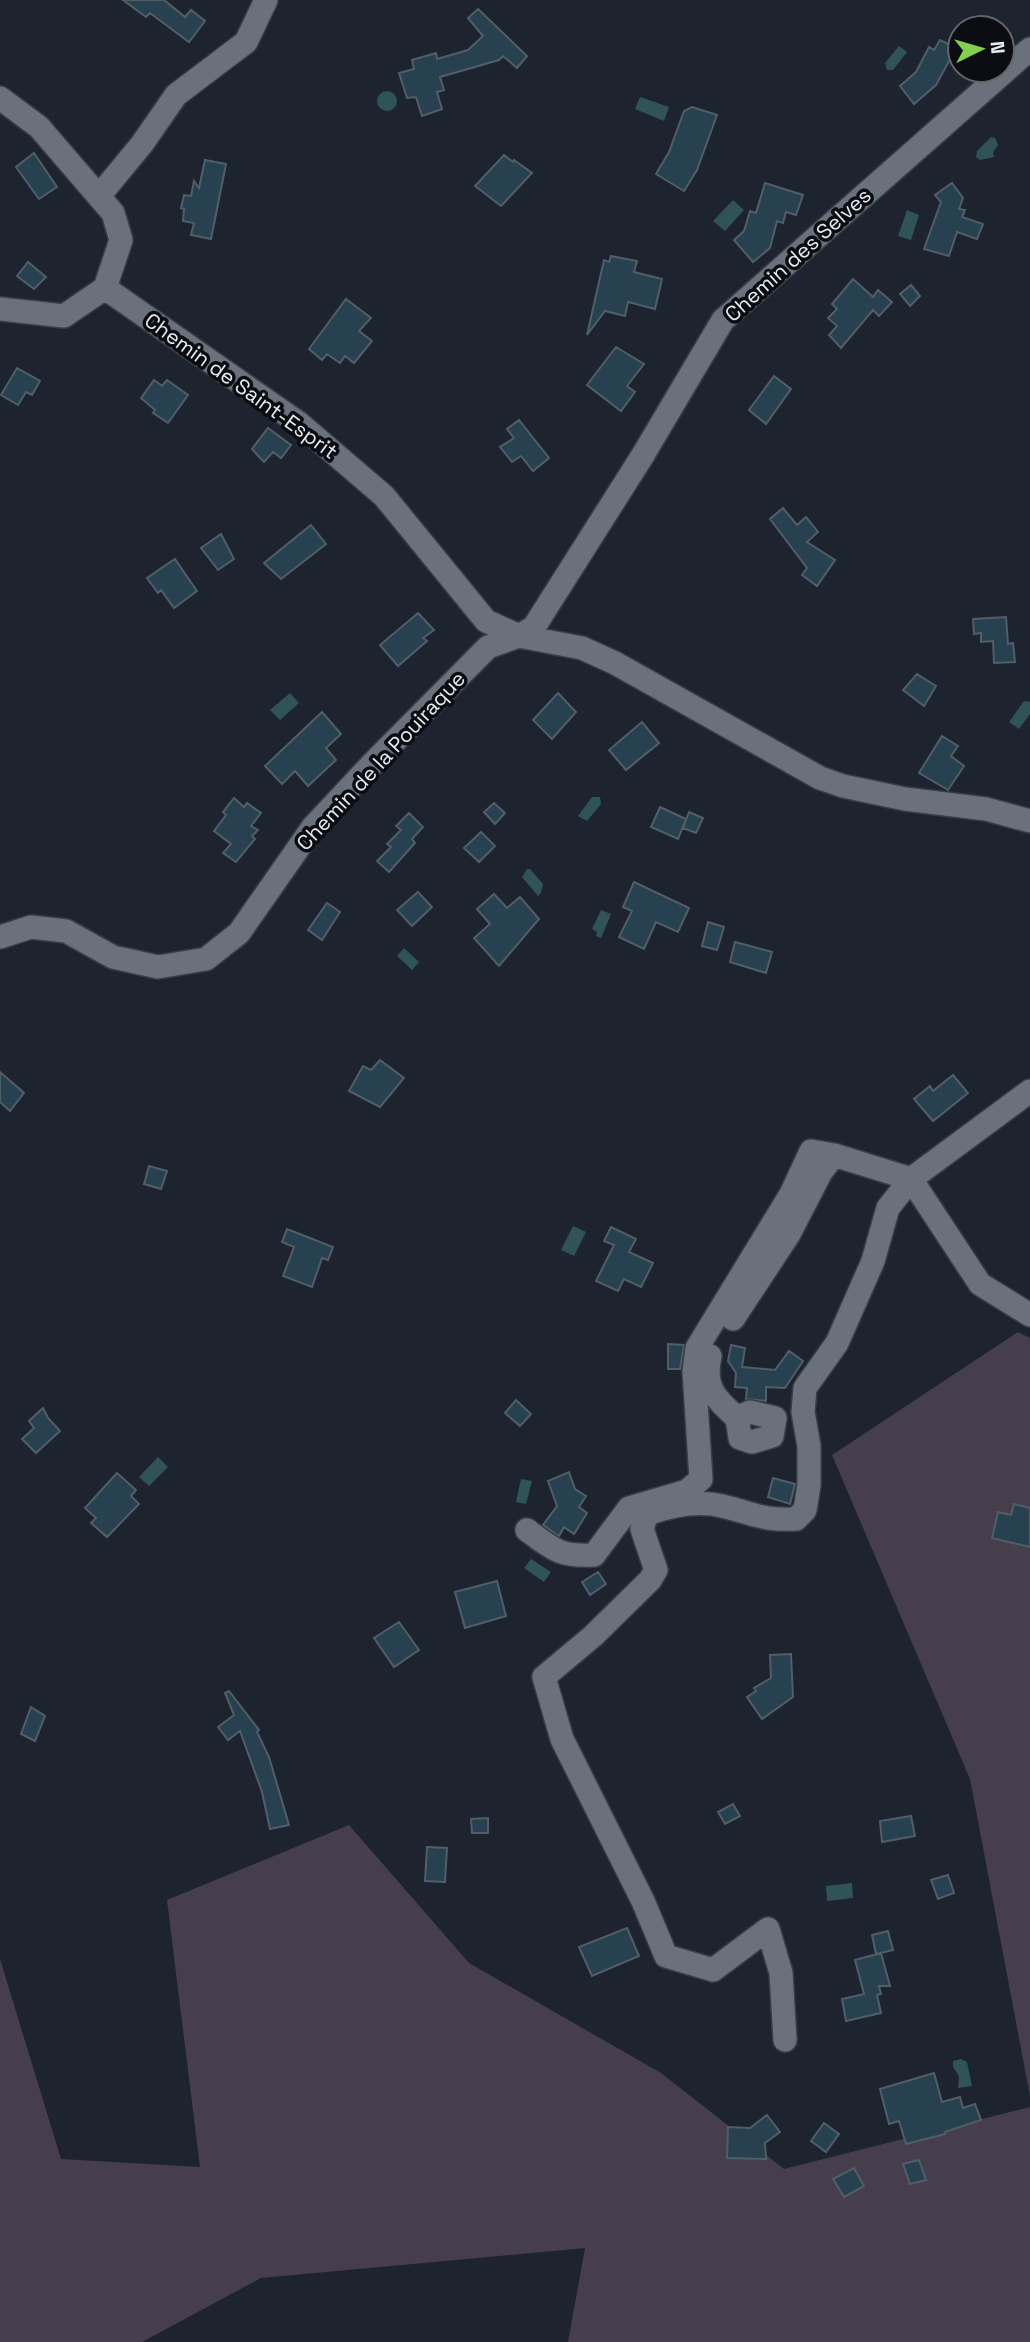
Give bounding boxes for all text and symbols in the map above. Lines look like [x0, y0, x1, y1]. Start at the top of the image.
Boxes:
north arrow [946, 14, 1016, 84]
text: N [984, 40, 1010, 55]
street label: Chemin des Selves [719, 182, 876, 327]
street label: Chemin de Saint-Esprit [139, 306, 343, 465]
street label: Chemin de la Pouiraque [290, 665, 471, 856]

